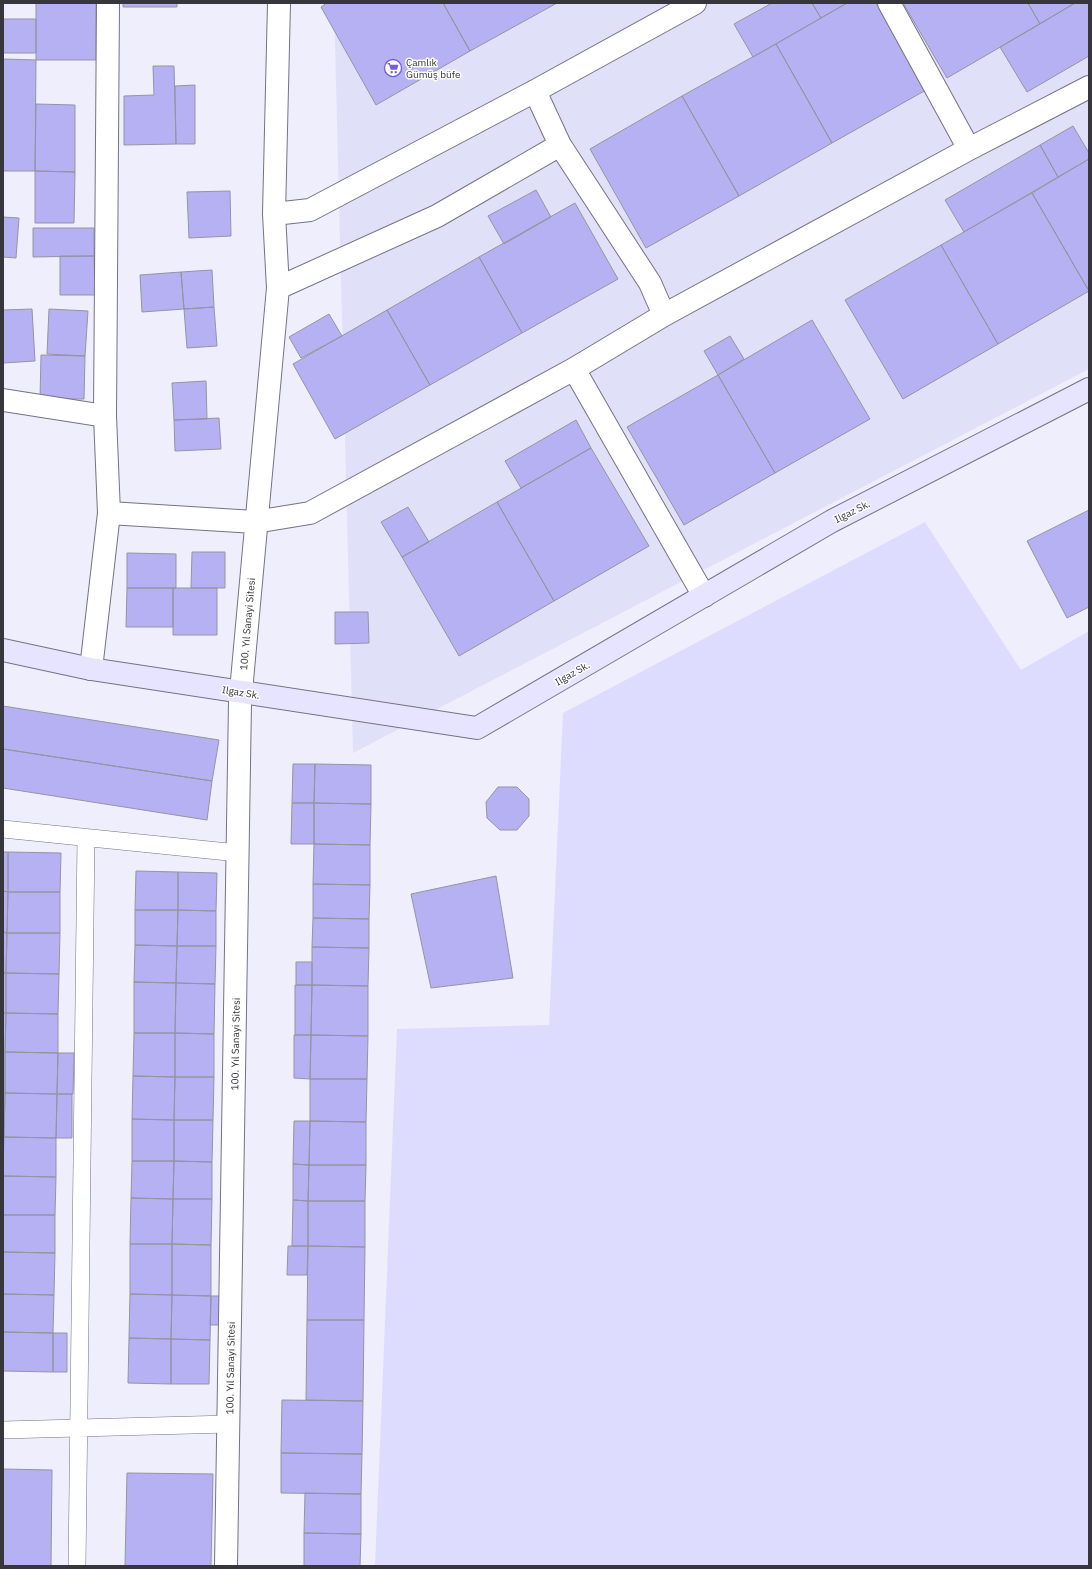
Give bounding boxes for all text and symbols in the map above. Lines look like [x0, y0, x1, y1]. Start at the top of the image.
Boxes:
place label: Çamlık Gümüş büfe [406, 56, 461, 81]
supermarket icon: Çamlık Gümüş büfe [383, 58, 403, 78]
street label: Ilgaz Sk. [832, 497, 872, 526]
street label: 100. Yıl Sanayi Sitesi [237, 577, 258, 671]
street label: Ilgaz Sk. [552, 658, 592, 689]
street label: Ilgaz Sk. [221, 683, 261, 702]
street label: 100. Yıl Sanayi Sitesi [228, 997, 243, 1091]
street label: 100. Yıl Sanayi Sitesi [223, 1321, 238, 1415]

